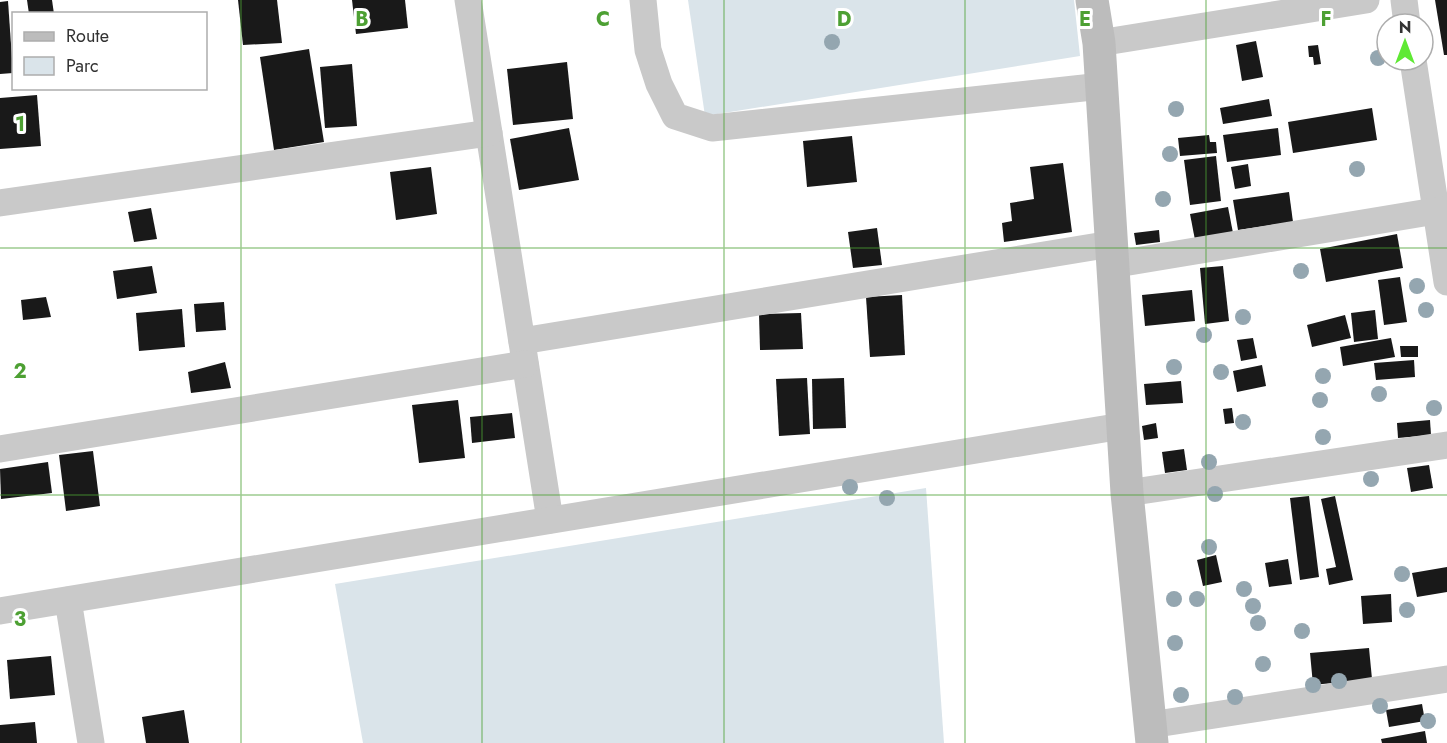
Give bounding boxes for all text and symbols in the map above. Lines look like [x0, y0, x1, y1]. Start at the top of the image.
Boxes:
text: B [355, 5, 369, 34]
text: C [596, 5, 610, 34]
text: D [837, 5, 851, 34]
text: E [1079, 5, 1091, 34]
text: F [1320, 5, 1332, 34]
legend [12, 12, 207, 90]
north arrow [1375, 12, 1435, 72]
text: N [1399, 16, 1411, 39]
text: Route [66, 23, 109, 49]
text: Parc [66, 53, 99, 79]
text: 1 [15, 110, 25, 139]
text: 2 [13, 357, 27, 386]
text: 3 [14, 605, 26, 634]

